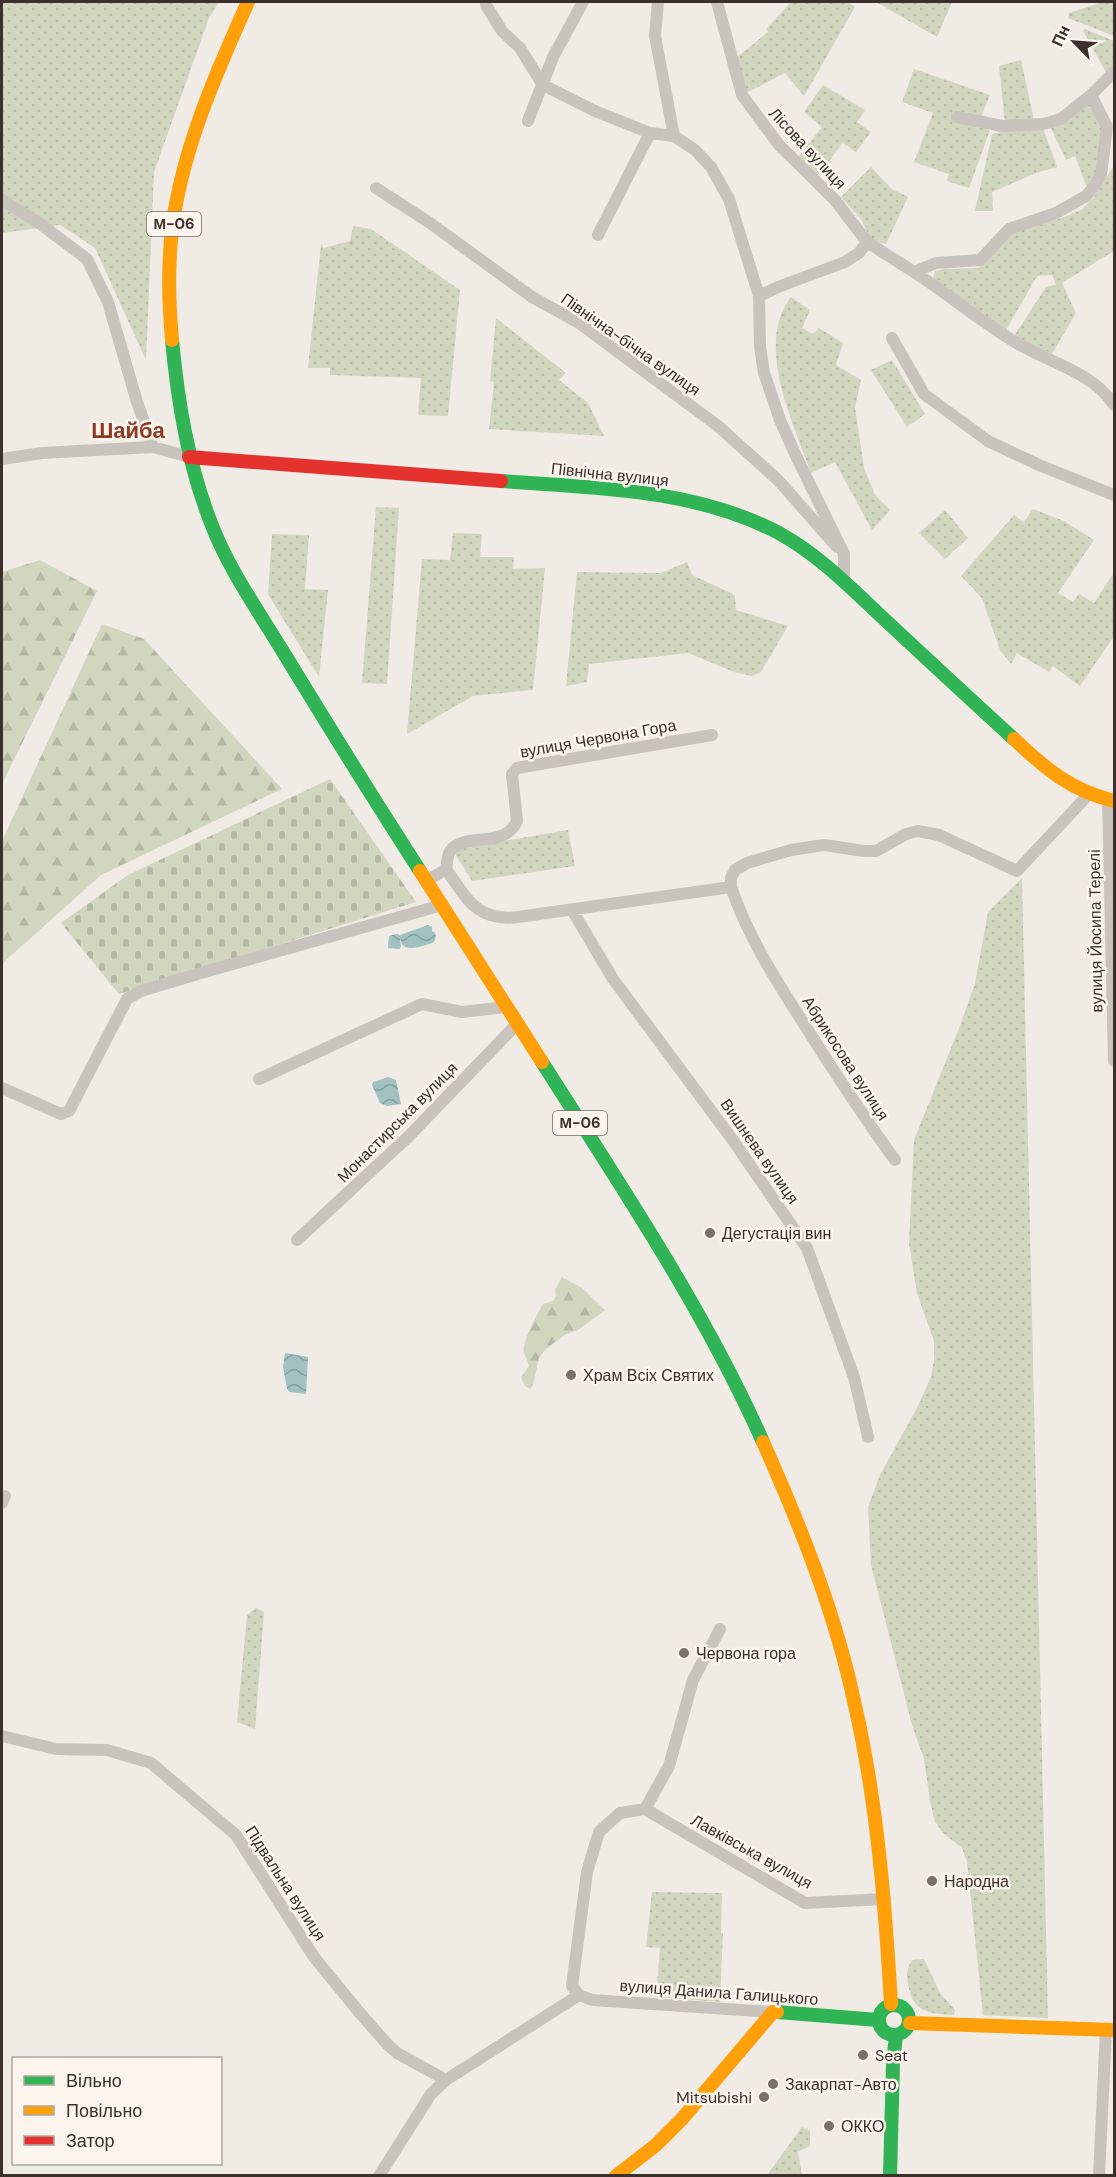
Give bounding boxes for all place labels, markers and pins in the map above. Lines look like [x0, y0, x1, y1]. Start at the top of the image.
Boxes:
place label: Дегустація вин [722, 1223, 831, 1244]
marker: Дегустація вин [703, 1226, 717, 1240]
place label: Храм Всіх Святих [583, 1365, 714, 1386]
marker: Храм Всіх Святих [564, 1368, 578, 1382]
place label: Червона гора [696, 1643, 796, 1664]
marker: Червона гора [677, 1646, 691, 1660]
place label: Народна [944, 1871, 1009, 1892]
marker: Народна [925, 1874, 939, 1888]
place label: Seat [875, 2045, 908, 2066]
marker: Seat [856, 2048, 870, 2062]
place label: Закарпат-Авто [785, 2074, 897, 2095]
marker: Закарпат-Авто [766, 2077, 780, 2091]
place label: Mitsubishi [676, 2087, 752, 2108]
marker: Mitsubishi [757, 2090, 771, 2104]
place label: ОККО [841, 2116, 884, 2137]
marker: ОККО [822, 2119, 836, 2133]

